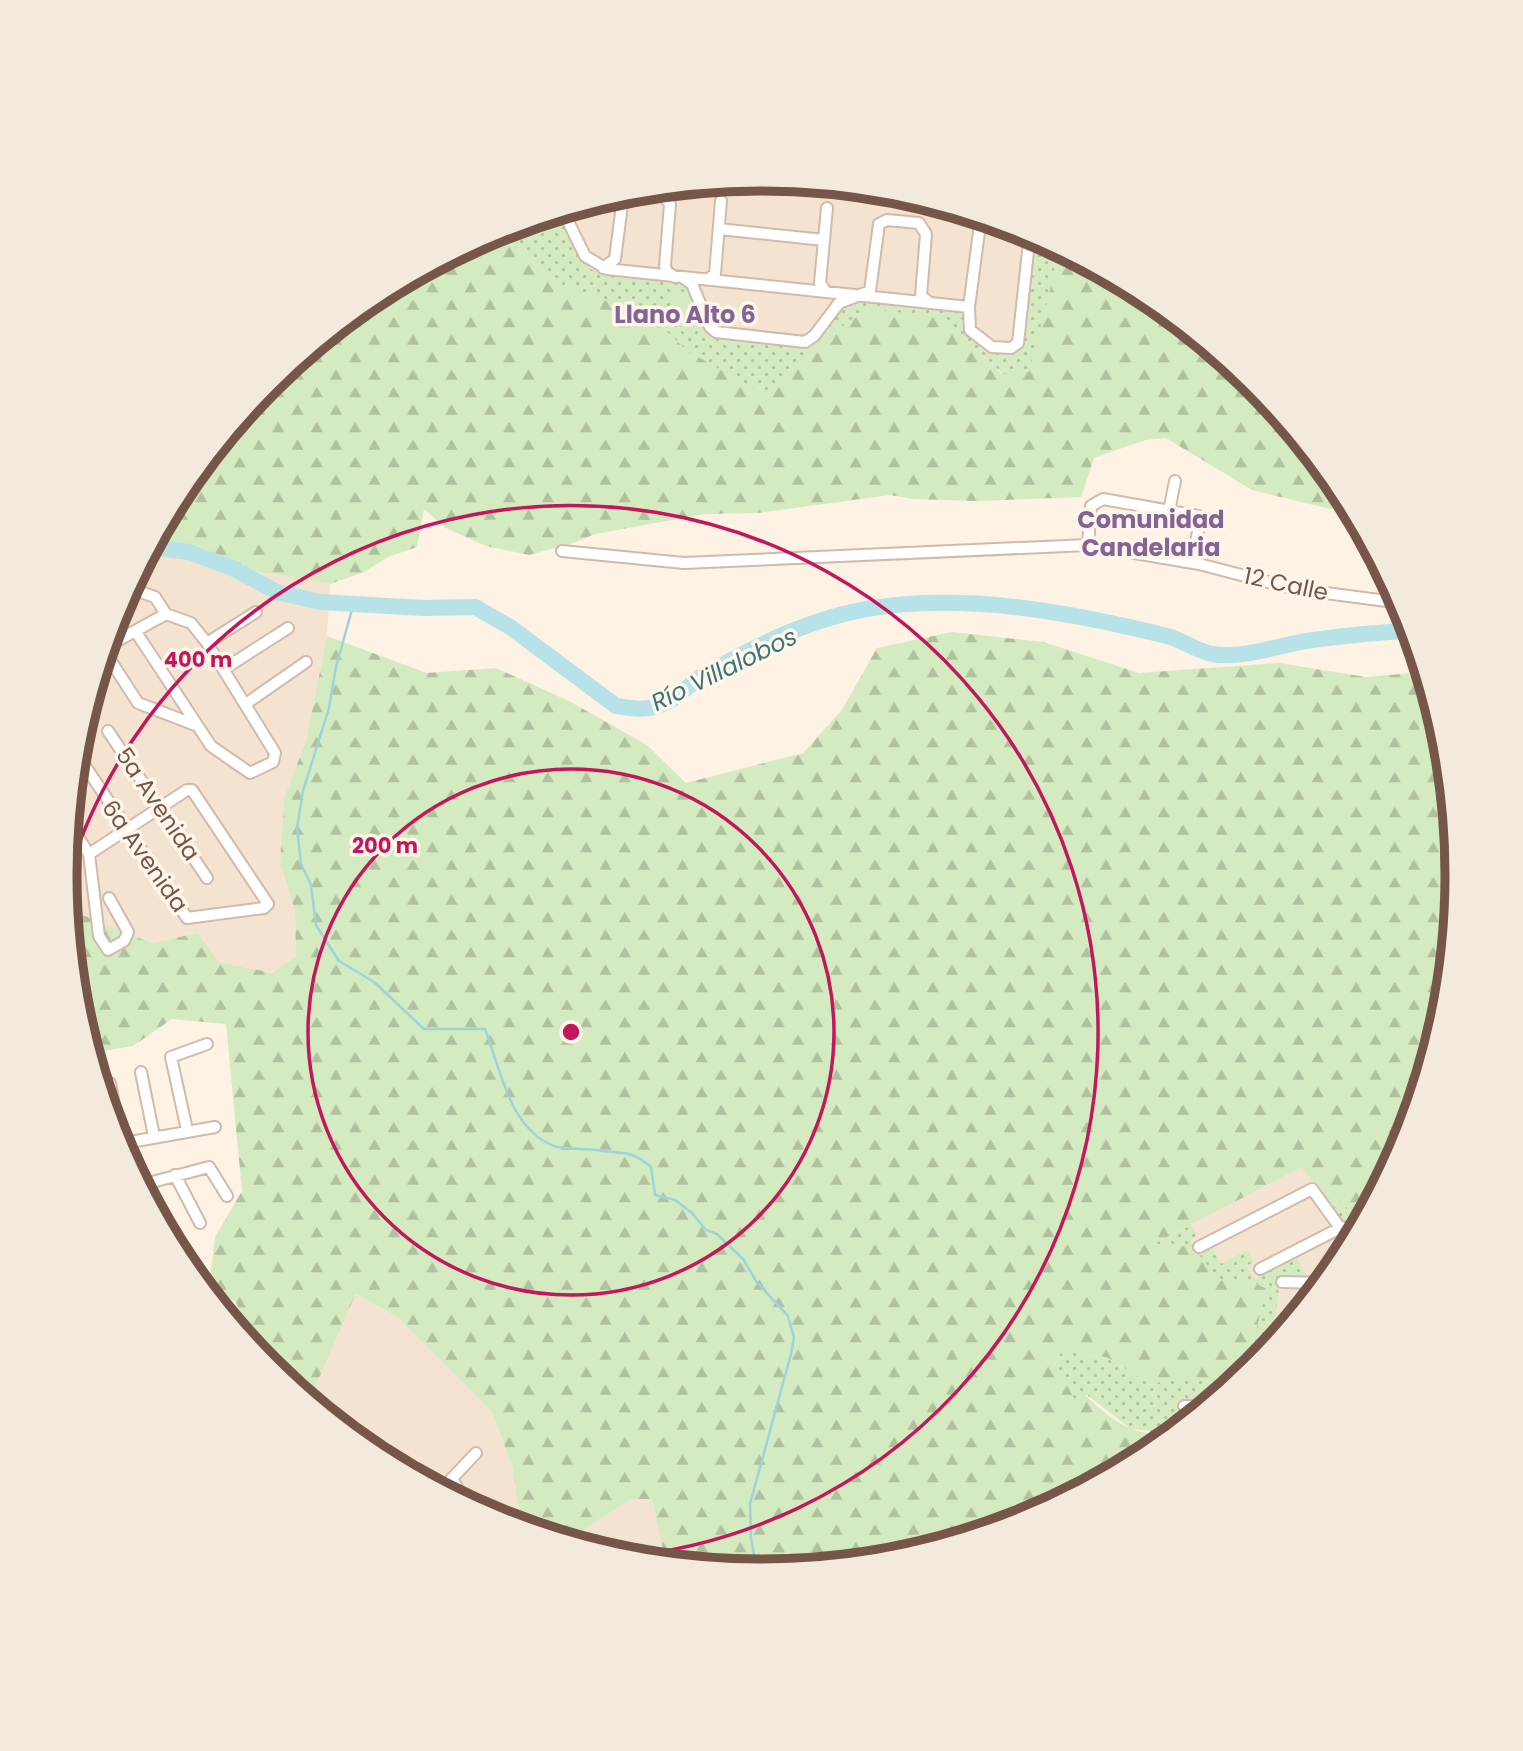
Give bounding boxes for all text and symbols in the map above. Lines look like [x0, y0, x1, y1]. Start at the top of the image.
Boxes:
district label: Llano Alto 6 [614, 298, 756, 331]
district label: Comunidad Candelaria [1077, 503, 1225, 564]
street label: 12 Calle [1241, 559, 1331, 609]
water label: Río Villalobos [646, 619, 802, 719]
text: 400 m [164, 645, 232, 674]
street label: 5a Avenida [108, 741, 208, 867]
street label: 6a Avenida [94, 793, 196, 919]
text: 200 m [352, 831, 418, 860]
centre of rings [559, 1020, 583, 1044]

